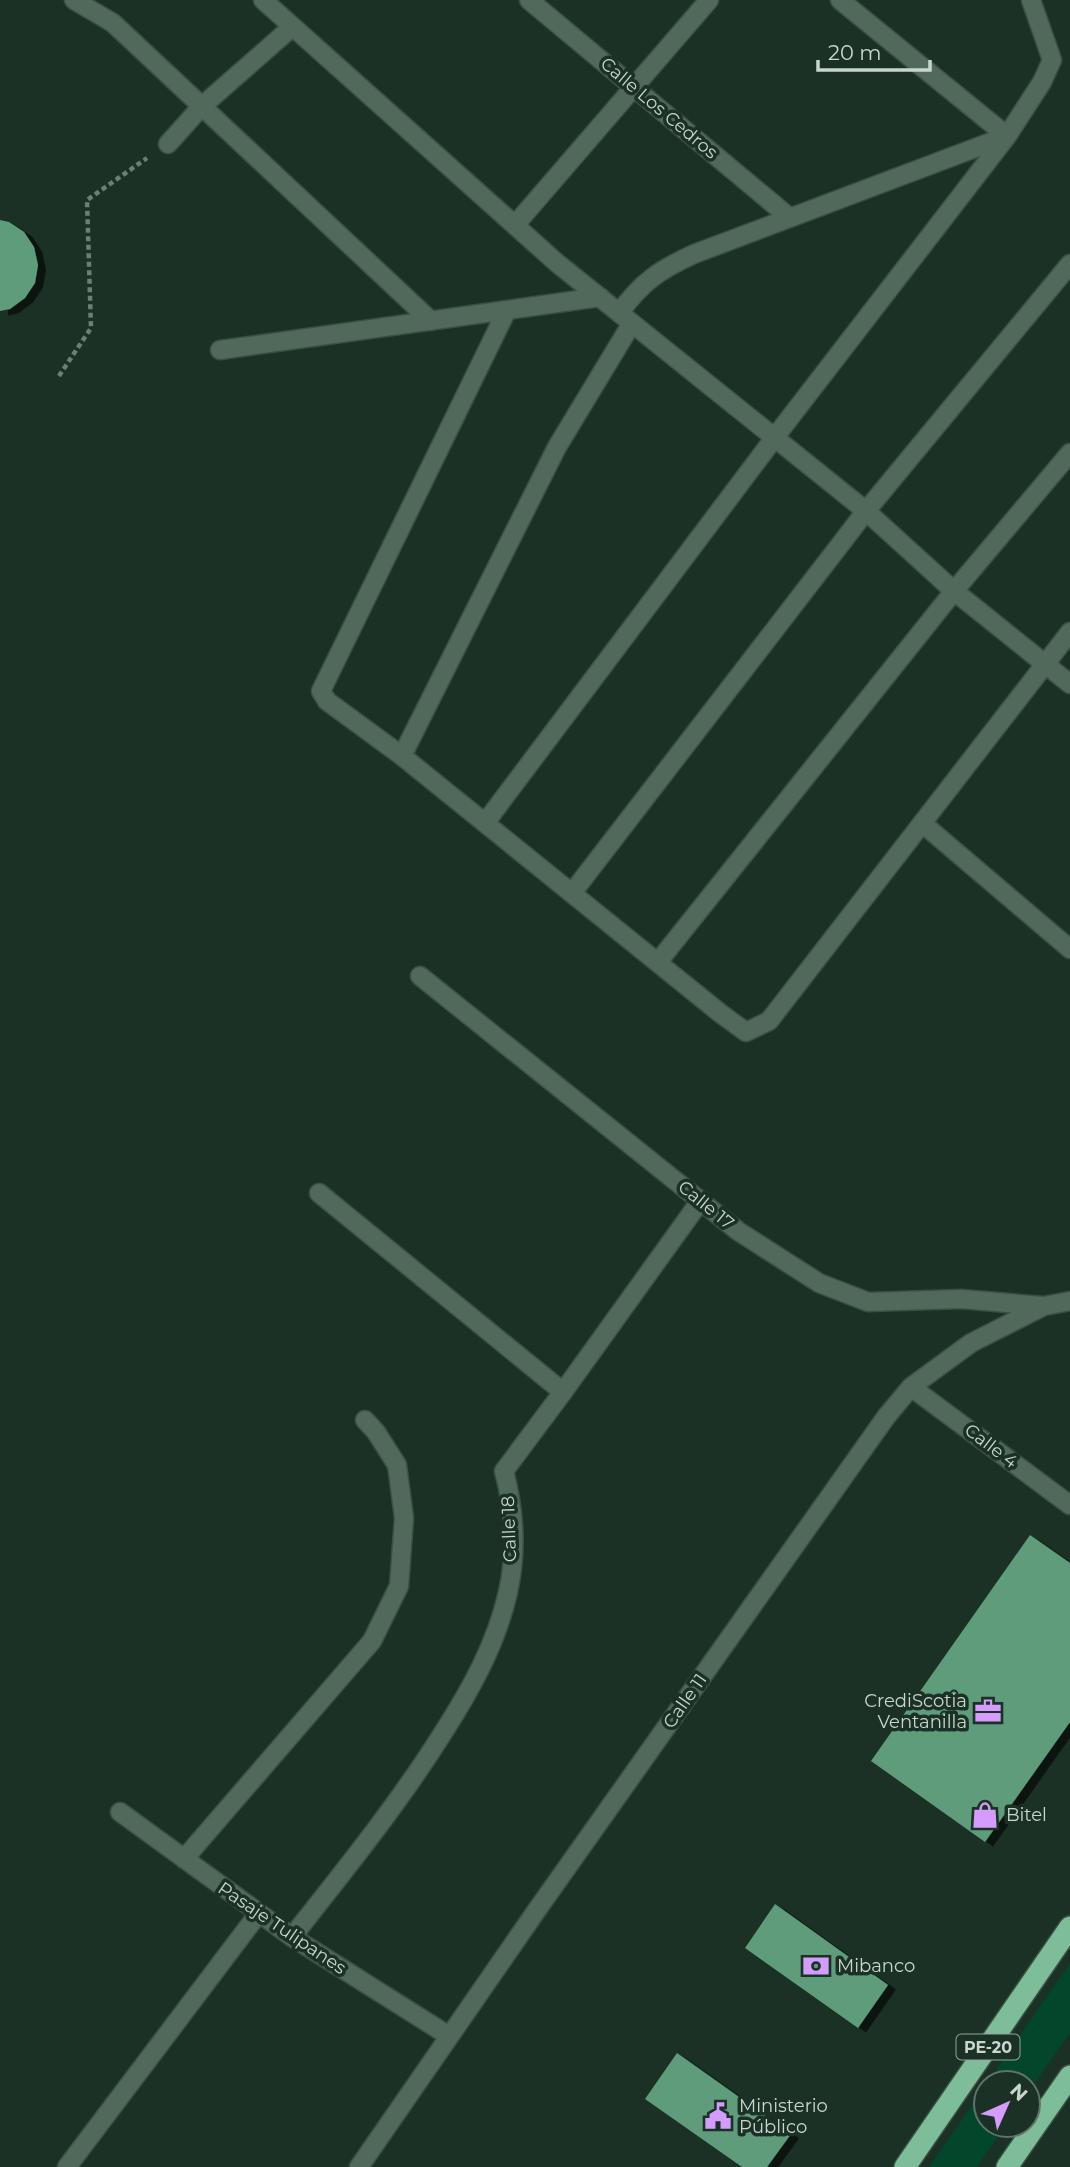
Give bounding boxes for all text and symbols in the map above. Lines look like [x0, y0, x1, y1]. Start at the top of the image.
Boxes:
scale bar [818, 28, 930, 72]
text: 20 m [828, 40, 882, 65]
street label: Calle Los Cedros [596, 53, 722, 164]
street label: Calle 17 [674, 1176, 738, 1234]
street label: Calle 4 [960, 1419, 1022, 1473]
street label: Calle 18 [497, 1495, 521, 1563]
street label: Calle 11 [658, 1669, 712, 1733]
place label: CrediScotia Ventanilla [864, 1690, 967, 1733]
office icon: CrediScotia Ventanilla [973, 1696, 1003, 1726]
shop icon: Bitel [970, 1800, 1000, 1830]
place label: Bitel [1006, 1804, 1047, 1826]
street label: Pasaje Tulipanes [214, 1877, 350, 1979]
bank icon: Mibanco [801, 1951, 831, 1981]
place label: Mibanco [837, 1955, 915, 1977]
road number: PE-20 [956, 2035, 1020, 2060]
north arrow [972, 2069, 1042, 2139]
text: N [1005, 2079, 1032, 2106]
place label: Ministerio Público [739, 2095, 828, 2138]
public building icon: Ministerio Público [703, 2101, 733, 2131]

